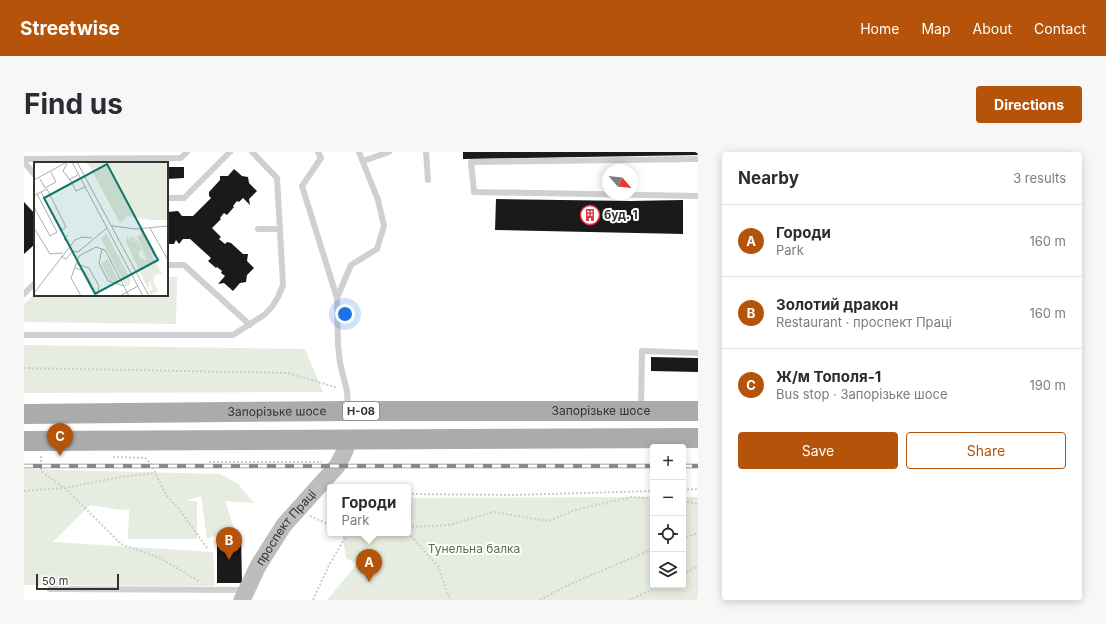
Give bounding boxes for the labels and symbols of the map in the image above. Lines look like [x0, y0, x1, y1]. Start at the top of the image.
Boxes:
inset map [34, 162, 168, 296]
north arrow [602, 164, 638, 200]
building icon: буд. 1 [579, 204, 601, 226]
place label: буд. 1 [604, 207, 638, 222]
your location [335, 304, 355, 324]
road number: Н-08 [343, 402, 379, 420]
street label: Запорізьке шосе [227, 403, 326, 419]
street label: Запорізьке шосе [552, 403, 650, 418]
pin: C [47, 423, 73, 456]
street label: проспект Праці [252, 486, 319, 568]
pin: B [216, 527, 242, 560]
park label: Тунельна балка [428, 541, 520, 556]
pin: A [356, 549, 382, 582]
scale bar [36, 572, 119, 591]

